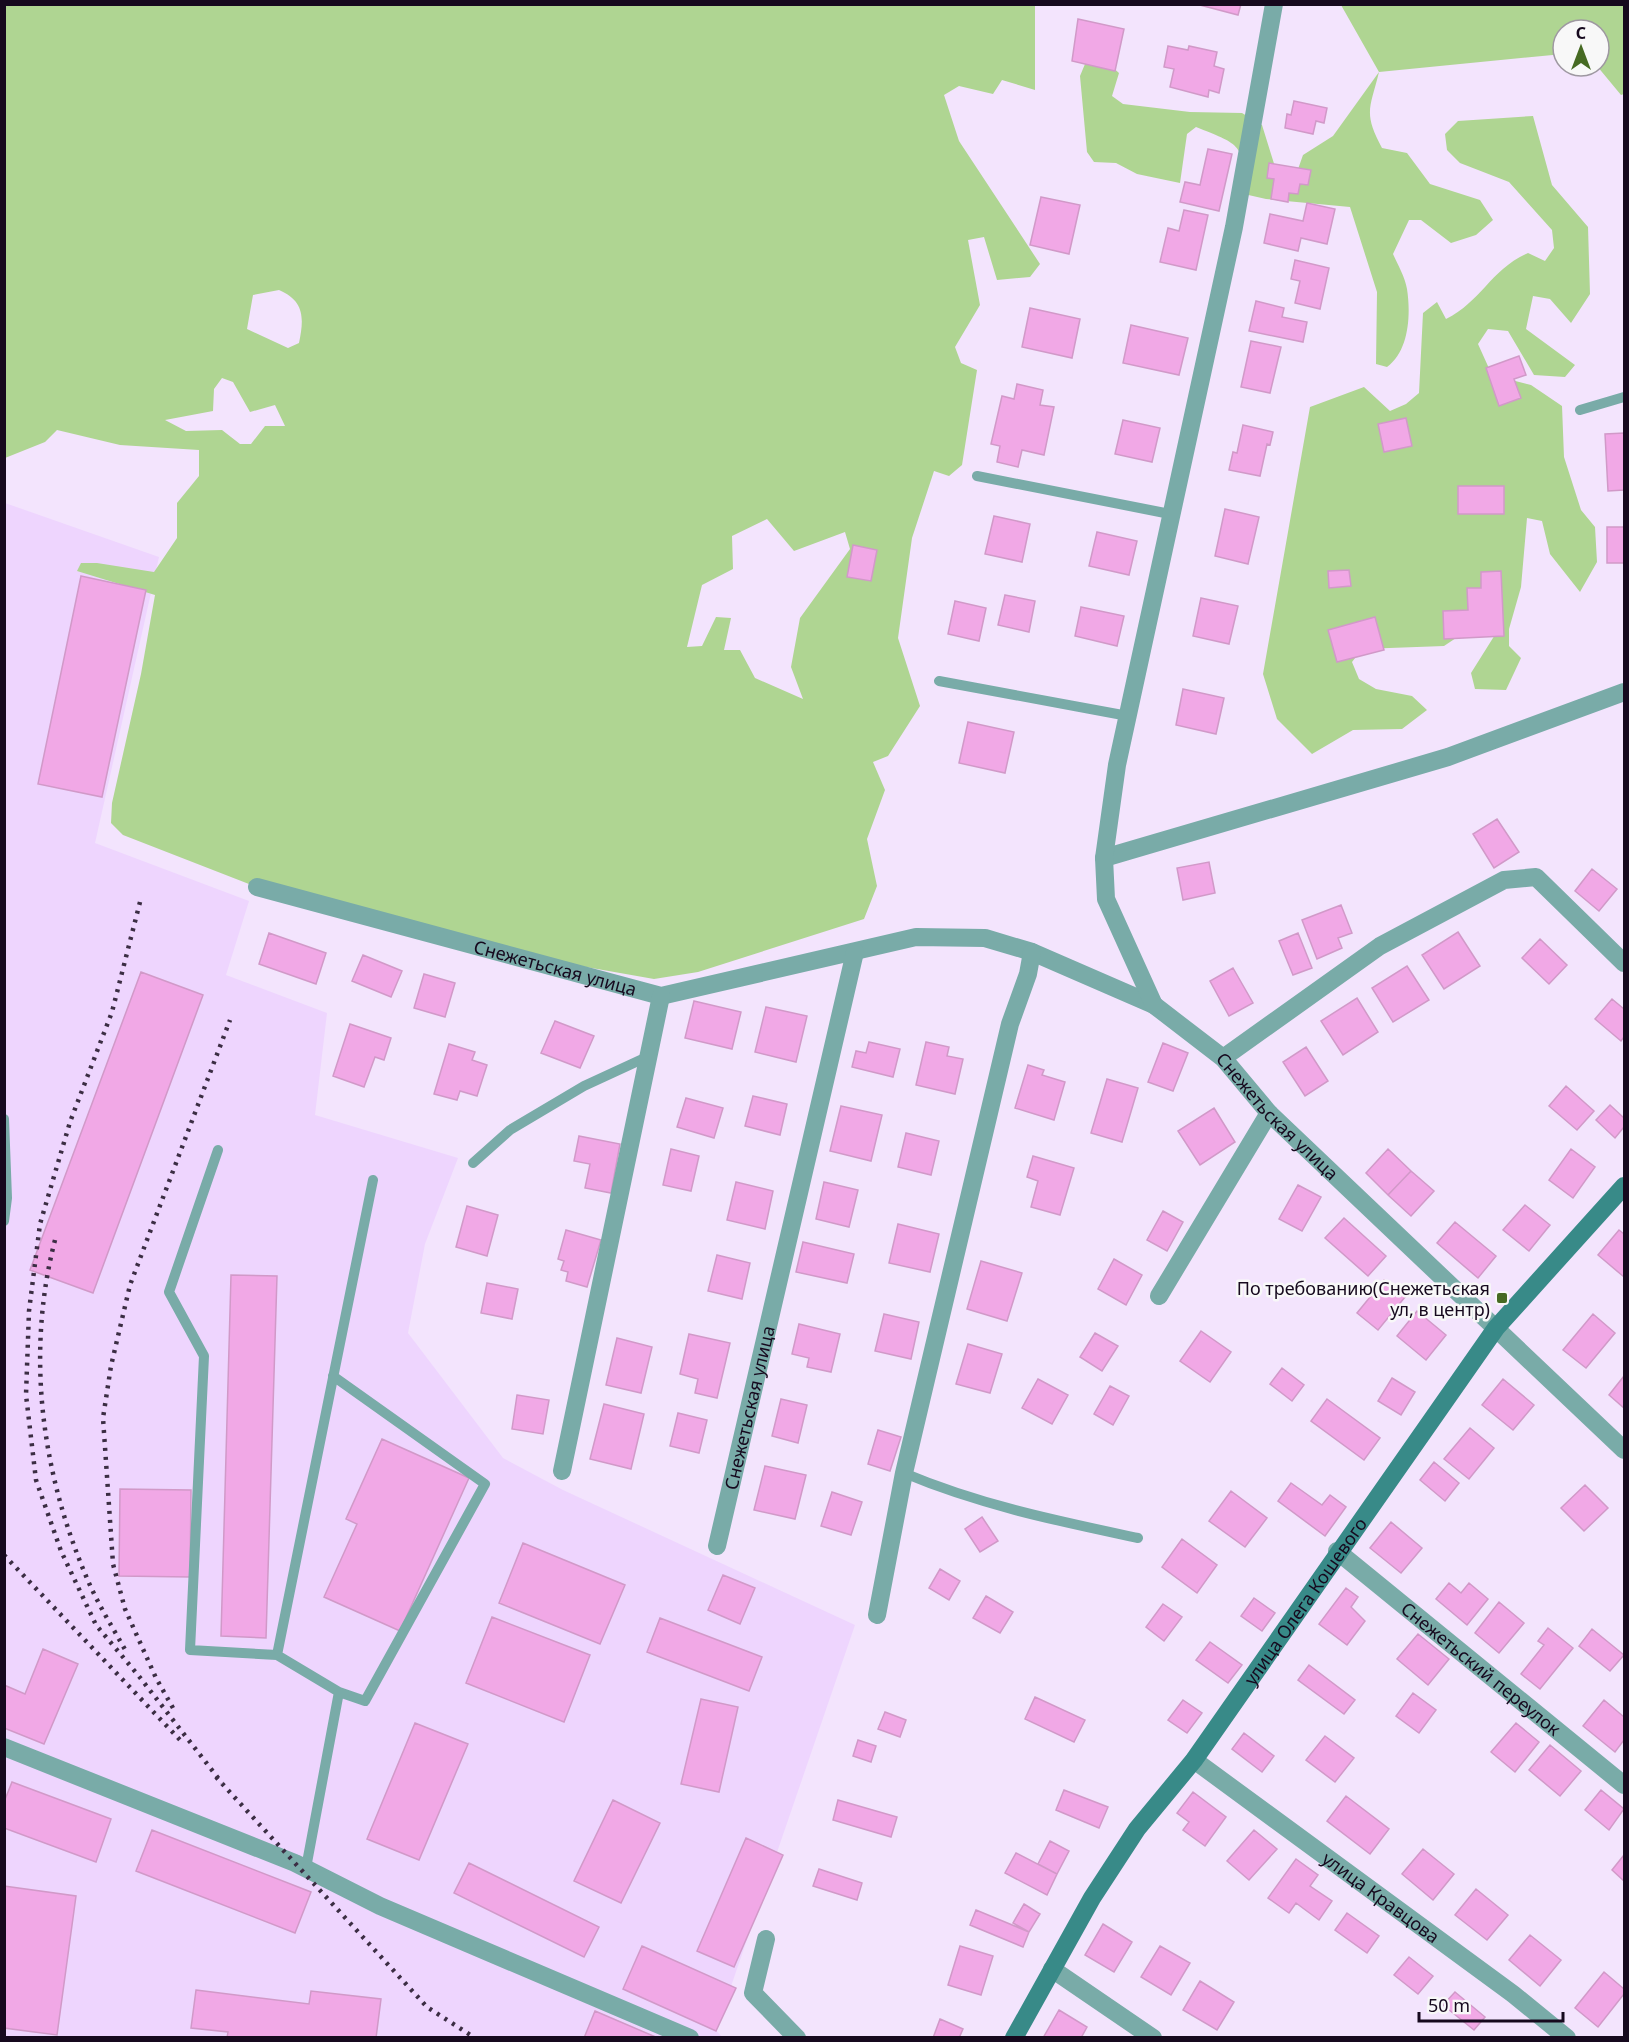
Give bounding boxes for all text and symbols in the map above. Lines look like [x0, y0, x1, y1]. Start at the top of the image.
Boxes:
north arrow [1551, 18, 1611, 78]
text: С [1576, 22, 1586, 44]
street label: Снежетьская улица [471, 934, 639, 1001]
street label: Снежетьская улица [1211, 1047, 1344, 1185]
place label: По требованию(Снежетьская ул, в центр) [1237, 1276, 1490, 1321]
marker: По требованию(Снежетьская ул, в центр) [1495, 1291, 1509, 1305]
street label: Снежетьская улица [718, 1323, 780, 1492]
street label: улица Олега Кошевого [1238, 1513, 1372, 1690]
street label: Снежетьский переулок [1396, 1596, 1566, 1741]
street label: улица Кравцова [1318, 1846, 1445, 1948]
scale bar [1419, 1985, 1563, 2023]
text: 50 m [1428, 1993, 1470, 2017]

